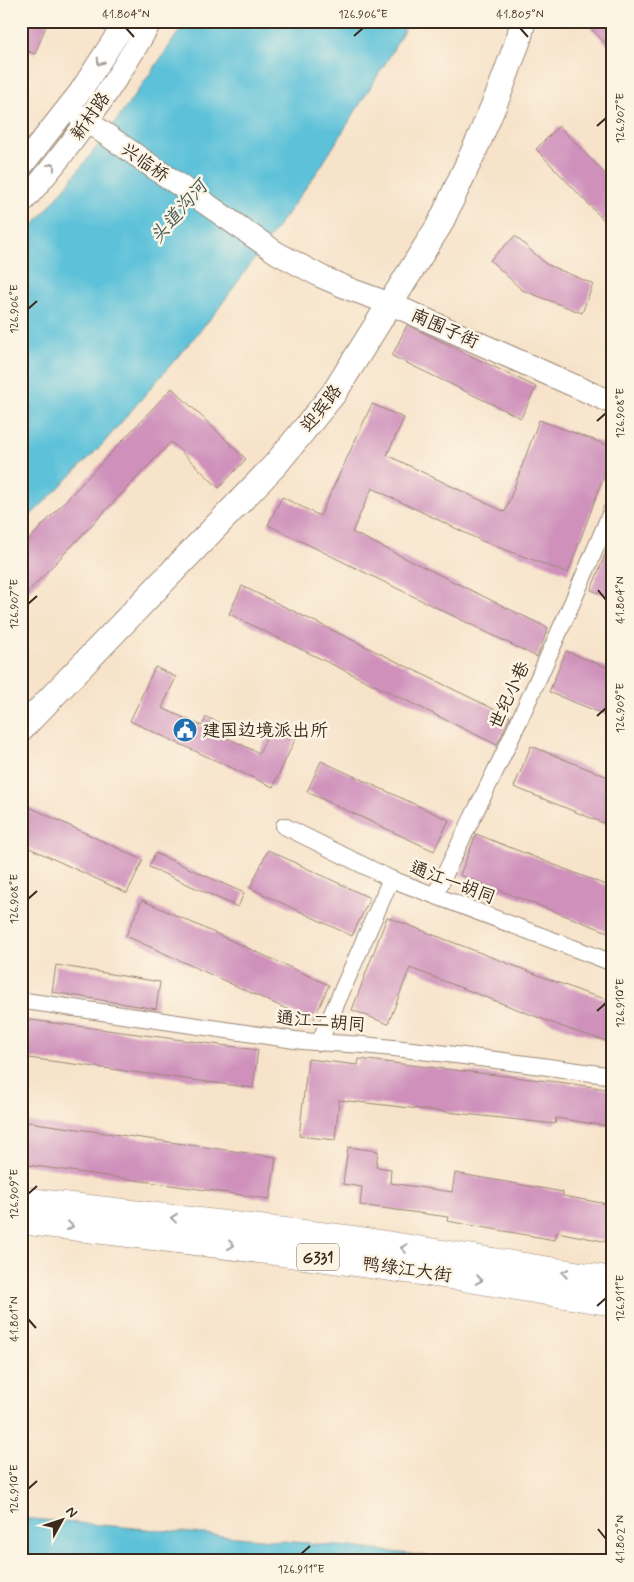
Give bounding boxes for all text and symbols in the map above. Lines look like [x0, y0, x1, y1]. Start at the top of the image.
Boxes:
text: 41.804°N [102, 7, 150, 23]
text: 126.906°E [338, 7, 388, 23]
text: 41.805°N [496, 7, 544, 23]
one-way arrow [97, 57, 106, 66]
street label: 新村路 [66, 88, 116, 146]
text: 126.907°E [613, 93, 629, 143]
street label: 兴临桥 [115, 138, 173, 188]
one-way arrow [47, 163, 56, 172]
water label: 头道沟河 [145, 173, 215, 249]
text: 126.906°E [7, 284, 23, 334]
street label: 南围子街 [407, 303, 482, 355]
street label: 迎宾路 [296, 380, 348, 437]
text: 126.908°E [613, 388, 629, 438]
text: 41.804°N [613, 576, 629, 624]
text: 126.907°E [7, 579, 23, 629]
street label: 世纪小巷 [484, 658, 536, 733]
text: 126.909°E [613, 683, 629, 733]
public building icon: 建国边境派出所 [172, 717, 198, 743]
place label: 建国边境派出所 [202, 719, 328, 743]
street label: 通江一胡同 [406, 856, 499, 910]
text: 126.908°E [7, 874, 23, 924]
text: 126.910°E [613, 978, 629, 1028]
street label: 通江二胡同 [275, 1006, 367, 1038]
text: 126.909°E [7, 1169, 23, 1219]
one-way arrow [169, 1213, 177, 1224]
one-way arrow [66, 1220, 74, 1231]
one-way arrow [227, 1239, 235, 1250]
one-way arrow [400, 1243, 408, 1253]
road number: G331 [297, 1244, 339, 1270]
street label: 鸭绿江大街 [361, 1252, 453, 1288]
one-way arrow [560, 1269, 569, 1279]
one-way arrow [475, 1274, 483, 1285]
text: 126.911°E [613, 1275, 629, 1321]
text: 41.801°N [7, 1296, 23, 1342]
text: 126.910°E [7, 1464, 23, 1514]
north arrow [38, 1494, 88, 1544]
text: N [61, 1503, 81, 1522]
text: 41.802°N [613, 1515, 629, 1563]
text: 126.911°E [278, 1562, 324, 1578]

